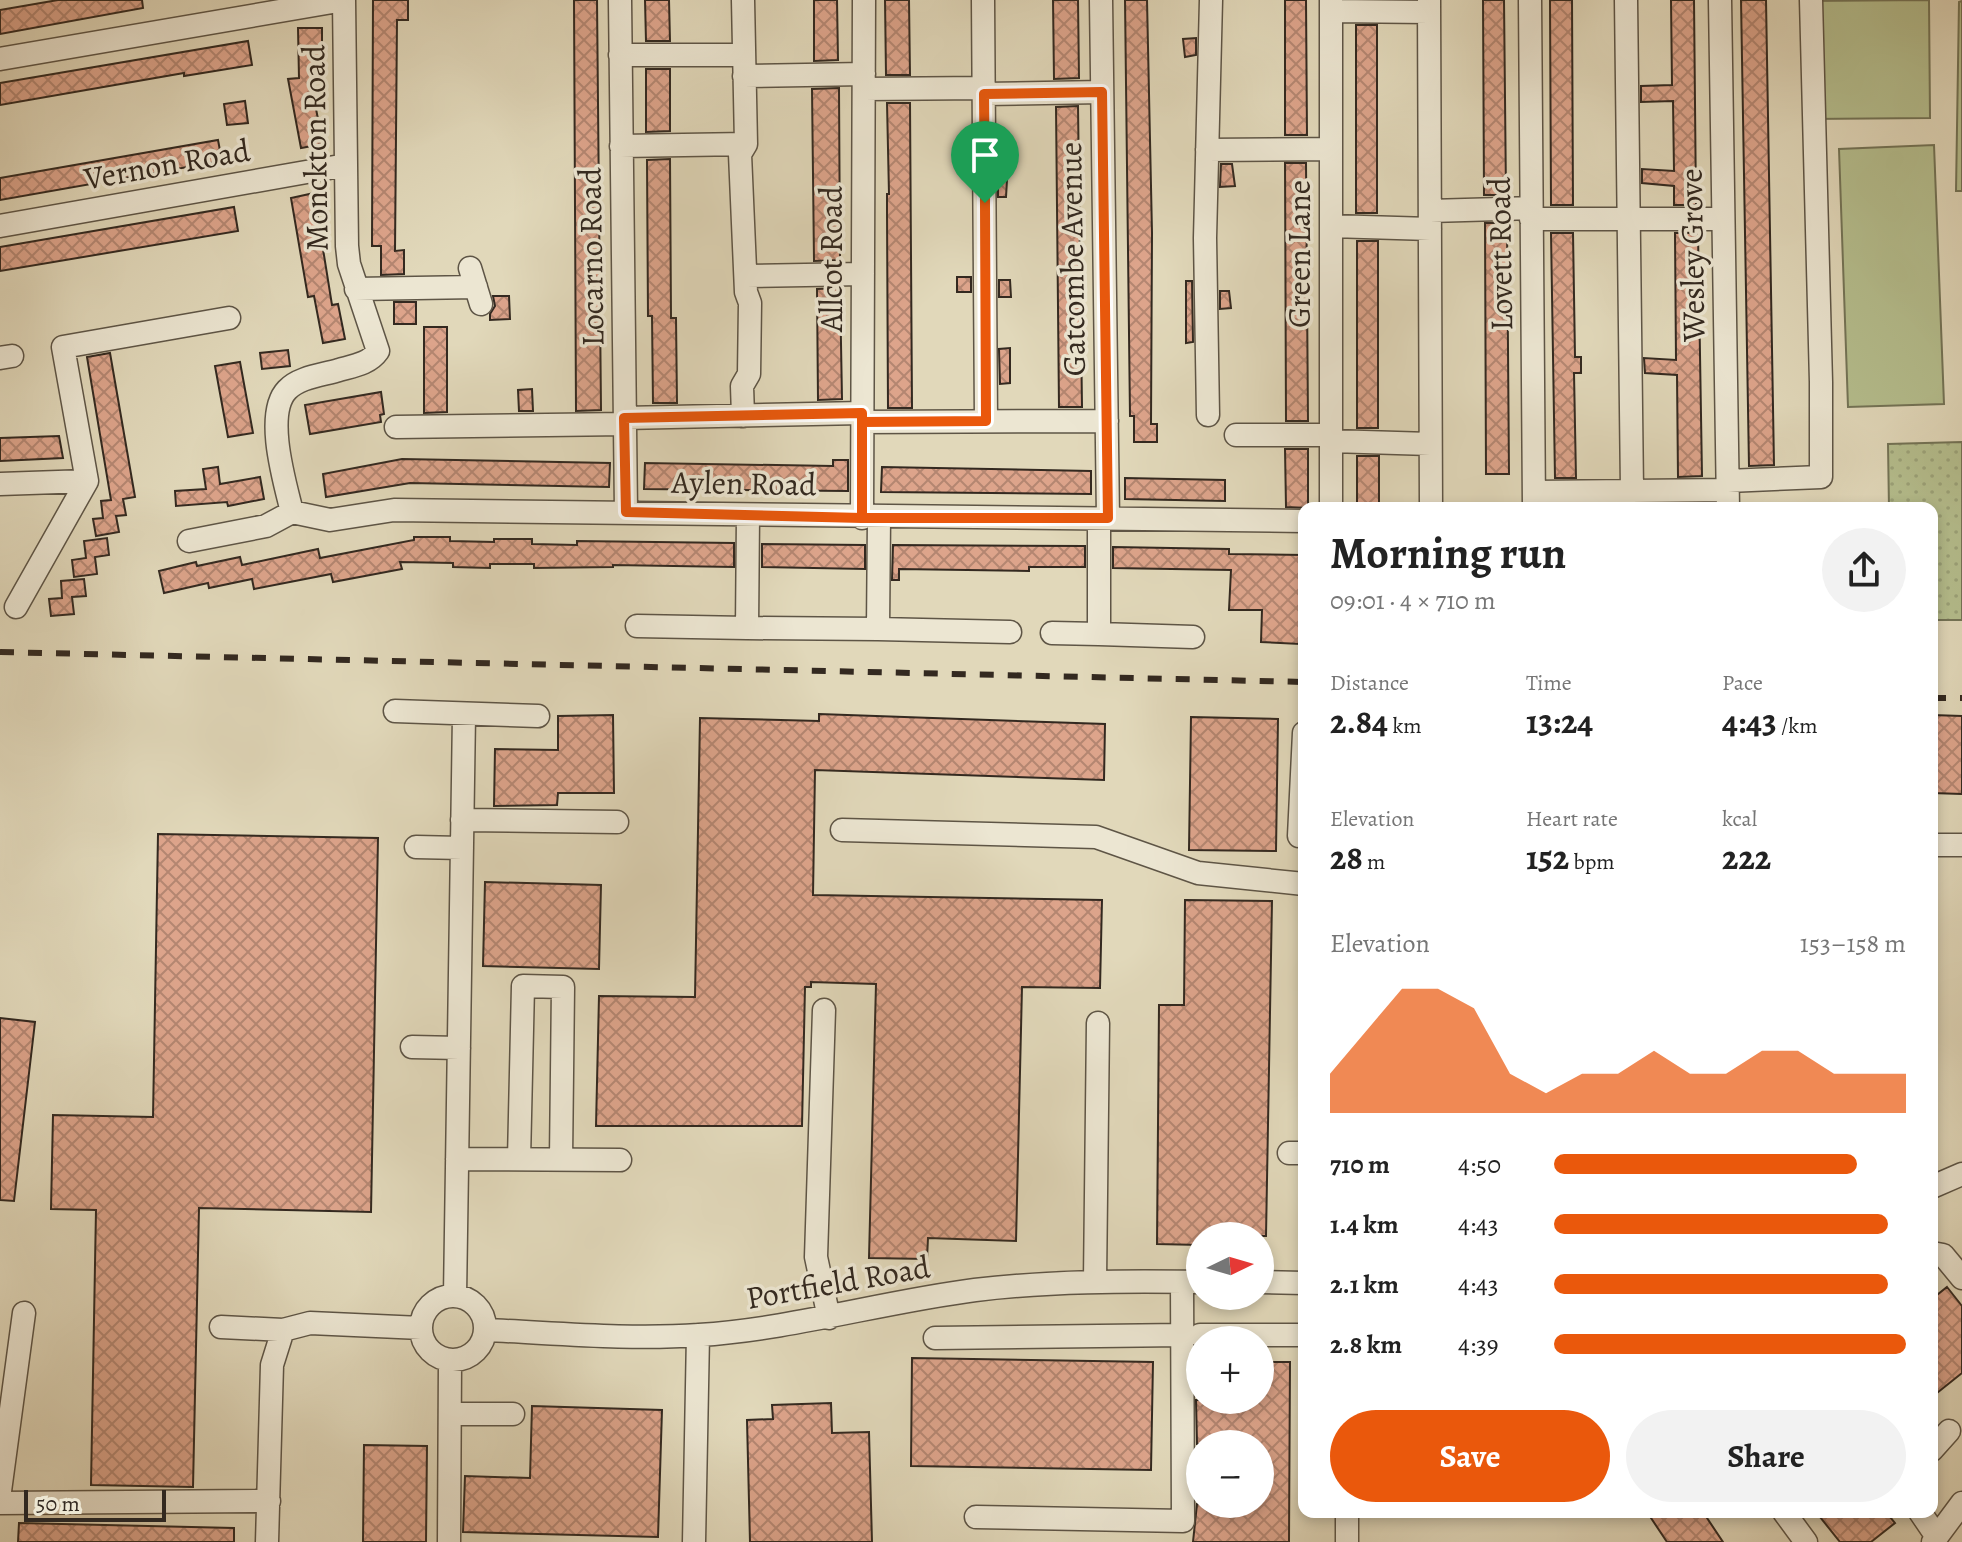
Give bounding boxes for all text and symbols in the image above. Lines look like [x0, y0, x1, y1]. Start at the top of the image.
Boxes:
street label: Monckton Road [291, 44, 339, 252]
pin [951, 121, 1019, 203]
street label: Vernon Road [80, 128, 254, 200]
icon: arrive [963, 133, 1007, 177]
street label: Gatcombe Avenue [1048, 141, 1096, 377]
street label: Locarno Road [567, 166, 615, 347]
street label: Wesley Grove [1668, 168, 1716, 343]
street label: Lovett Road [1477, 176, 1523, 331]
street label: Green Lane [1277, 180, 1321, 328]
street label: Allcot Road [809, 185, 853, 333]
street label: Aylen Road [670, 460, 818, 506]
text: Morning run [1330, 523, 1566, 583]
button: share [1822, 528, 1906, 612]
text: 09:01 · 4 × 710 m [1330, 583, 1496, 618]
text: Distance [1330, 668, 1409, 698]
text: Time [1526, 668, 1572, 698]
text: Pace [1722, 668, 1763, 698]
text: 2.84 [1330, 698, 1388, 745]
text: 13:24 [1526, 698, 1593, 745]
text: 4:43 [1722, 698, 1777, 745]
text: km [1388, 711, 1422, 741]
text: /km [1777, 711, 1818, 741]
text: Elevation [1330, 804, 1414, 834]
text: Heart rate [1526, 804, 1618, 834]
text: kcal [1722, 804, 1757, 834]
text: 28 [1330, 834, 1363, 881]
text: 152 [1526, 834, 1569, 881]
text: 222 [1722, 834, 1771, 881]
text: m [1363, 847, 1385, 877]
text: bpm [1569, 847, 1615, 877]
text: Elevation [1330, 926, 1430, 961]
text: 153–158 m [1800, 926, 1906, 961]
text: 710 m [1330, 1147, 1390, 1182]
text: 4:50 [1458, 1147, 1501, 1182]
text: 1.4 km [1330, 1207, 1398, 1242]
text: 4:43 [1458, 1207, 1499, 1242]
north arrow [1186, 1222, 1274, 1310]
map controls [1186, 1222, 1274, 1518]
street label: Portfield Road [743, 1244, 934, 1320]
text: 2.1 km [1330, 1267, 1399, 1302]
text: 4:43 [1458, 1267, 1499, 1302]
button: + [1186, 1326, 1274, 1414]
text: 2.8 km [1330, 1327, 1402, 1362]
text: 4:39 [1458, 1327, 1499, 1362]
button: Save [1330, 1410, 1610, 1502]
button: Share [1626, 1410, 1906, 1502]
button: − [1186, 1430, 1274, 1518]
scale bar [24, 1486, 166, 1522]
text: 50 m [36, 1489, 80, 1519]

